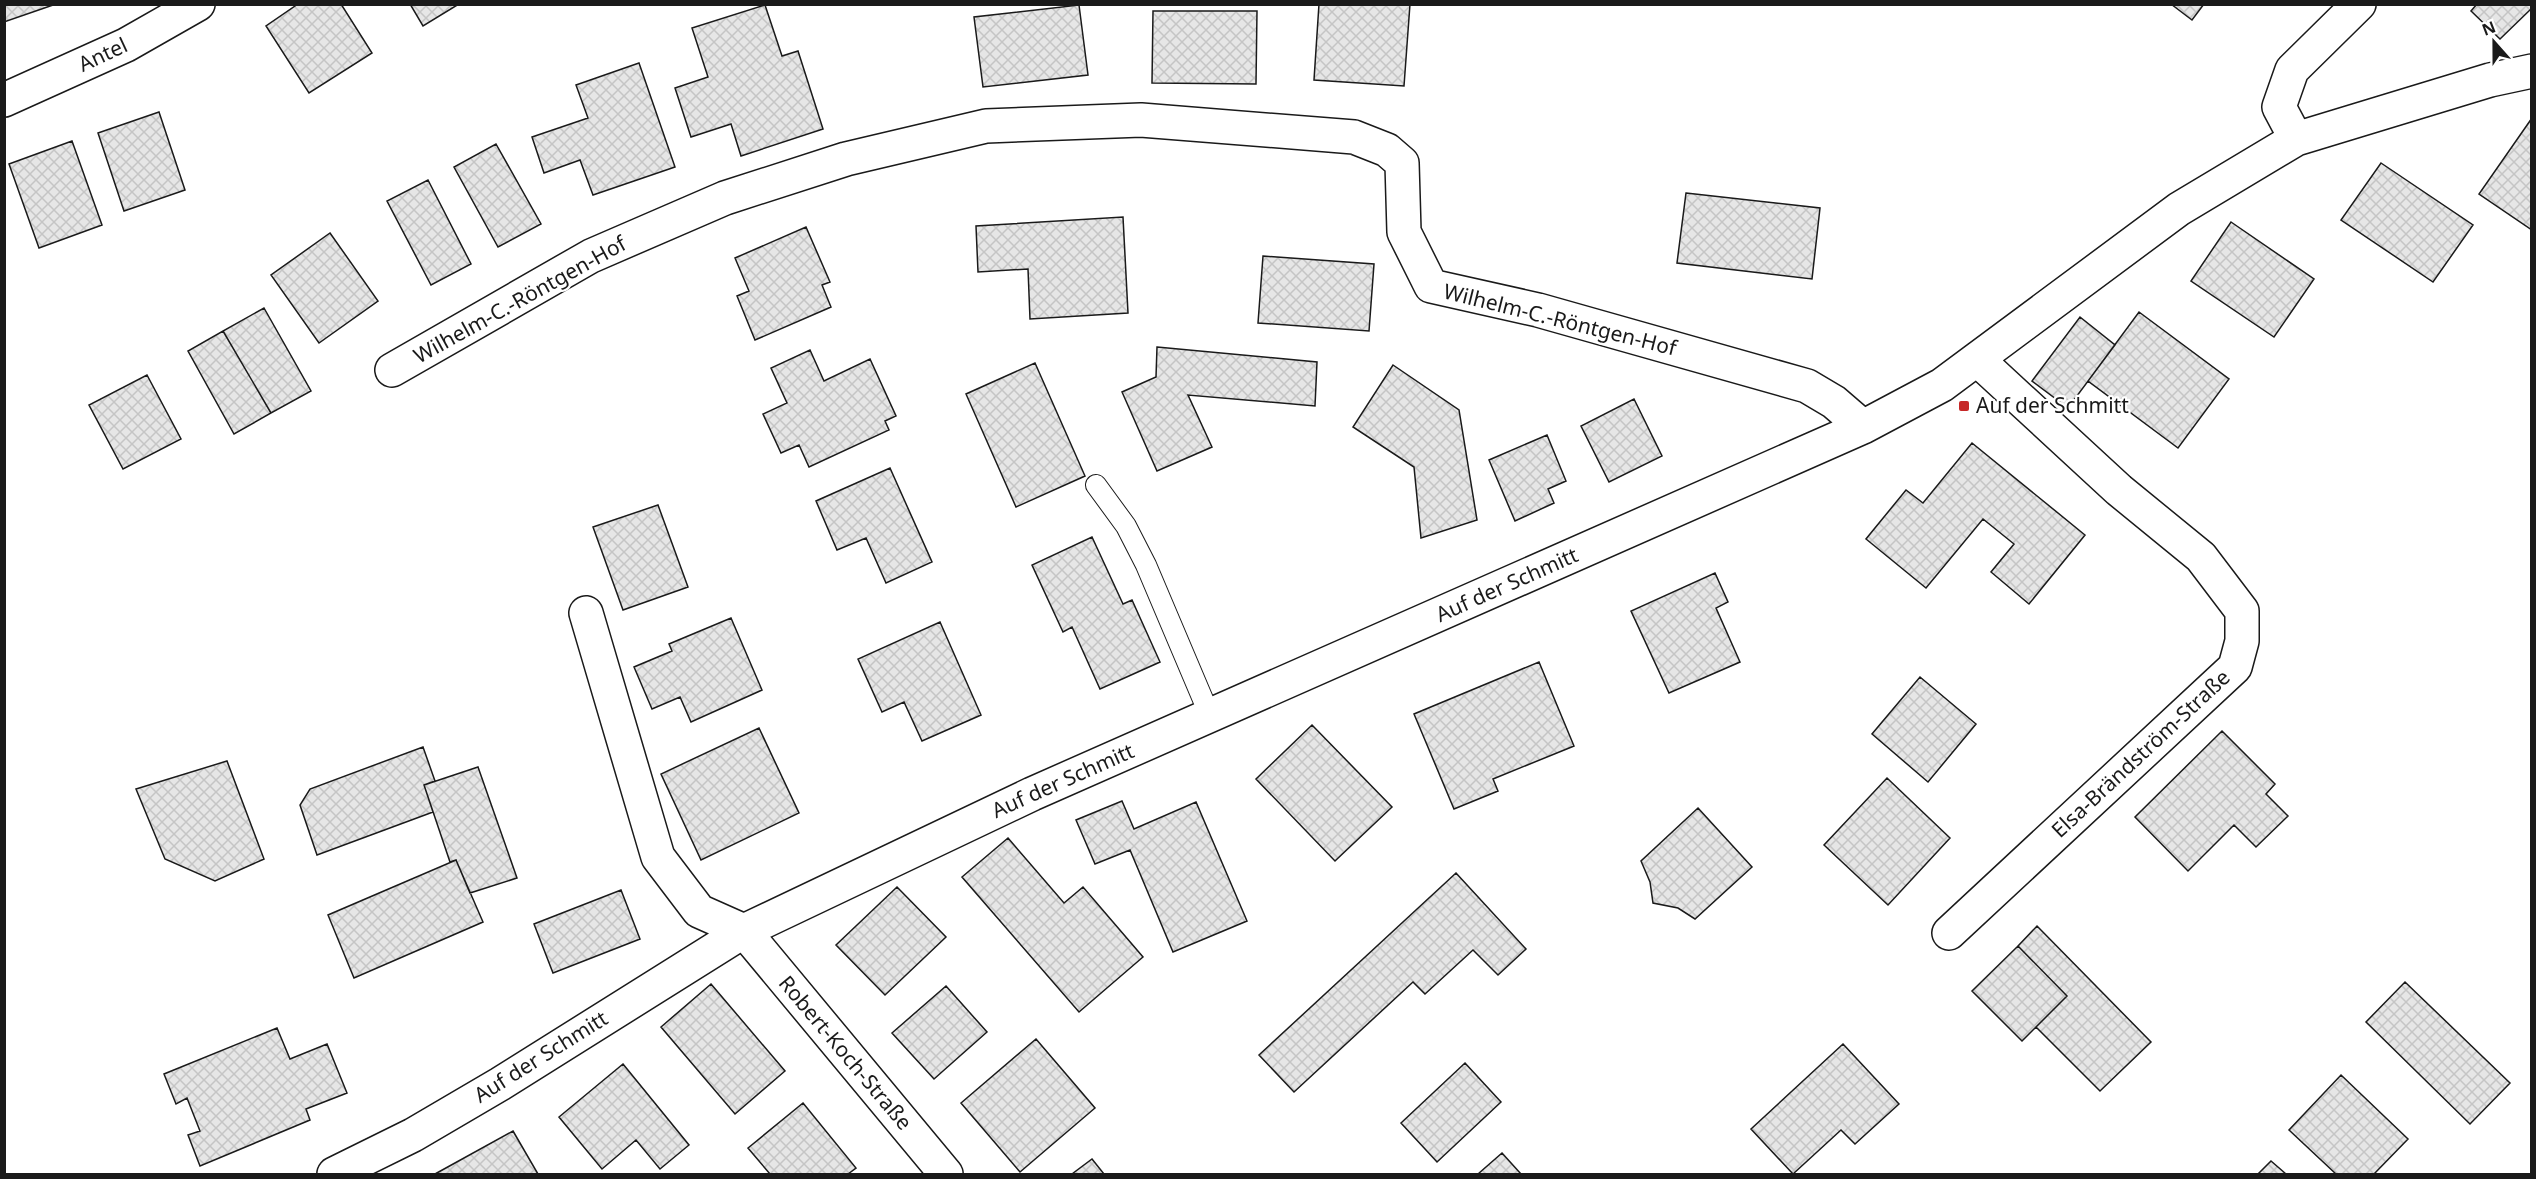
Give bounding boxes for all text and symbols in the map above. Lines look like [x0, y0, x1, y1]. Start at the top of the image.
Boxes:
north arrow [2464, 12, 2524, 72]
text: N [2479, 15, 2499, 41]
street label: Antel [73, 31, 132, 78]
street label: Wilhelm-C.-Röntgen-Hof [408, 228, 632, 369]
street label: Wilhelm-C.-Röntgen-Hof [1441, 277, 1681, 362]
place label: Auf der Schmitt [1976, 391, 2129, 419]
marker: Auf der Schmitt [1957, 399, 1971, 413]
street label: Auf der Schmitt [1431, 540, 1582, 628]
street label: Elsa-Brändström-Straße [2045, 663, 2236, 843]
street label: Auf der Schmitt [987, 736, 1138, 824]
street label: Robert-Koch-Straße [773, 969, 919, 1135]
street label: Auf der Schmitt [468, 1004, 613, 1109]

